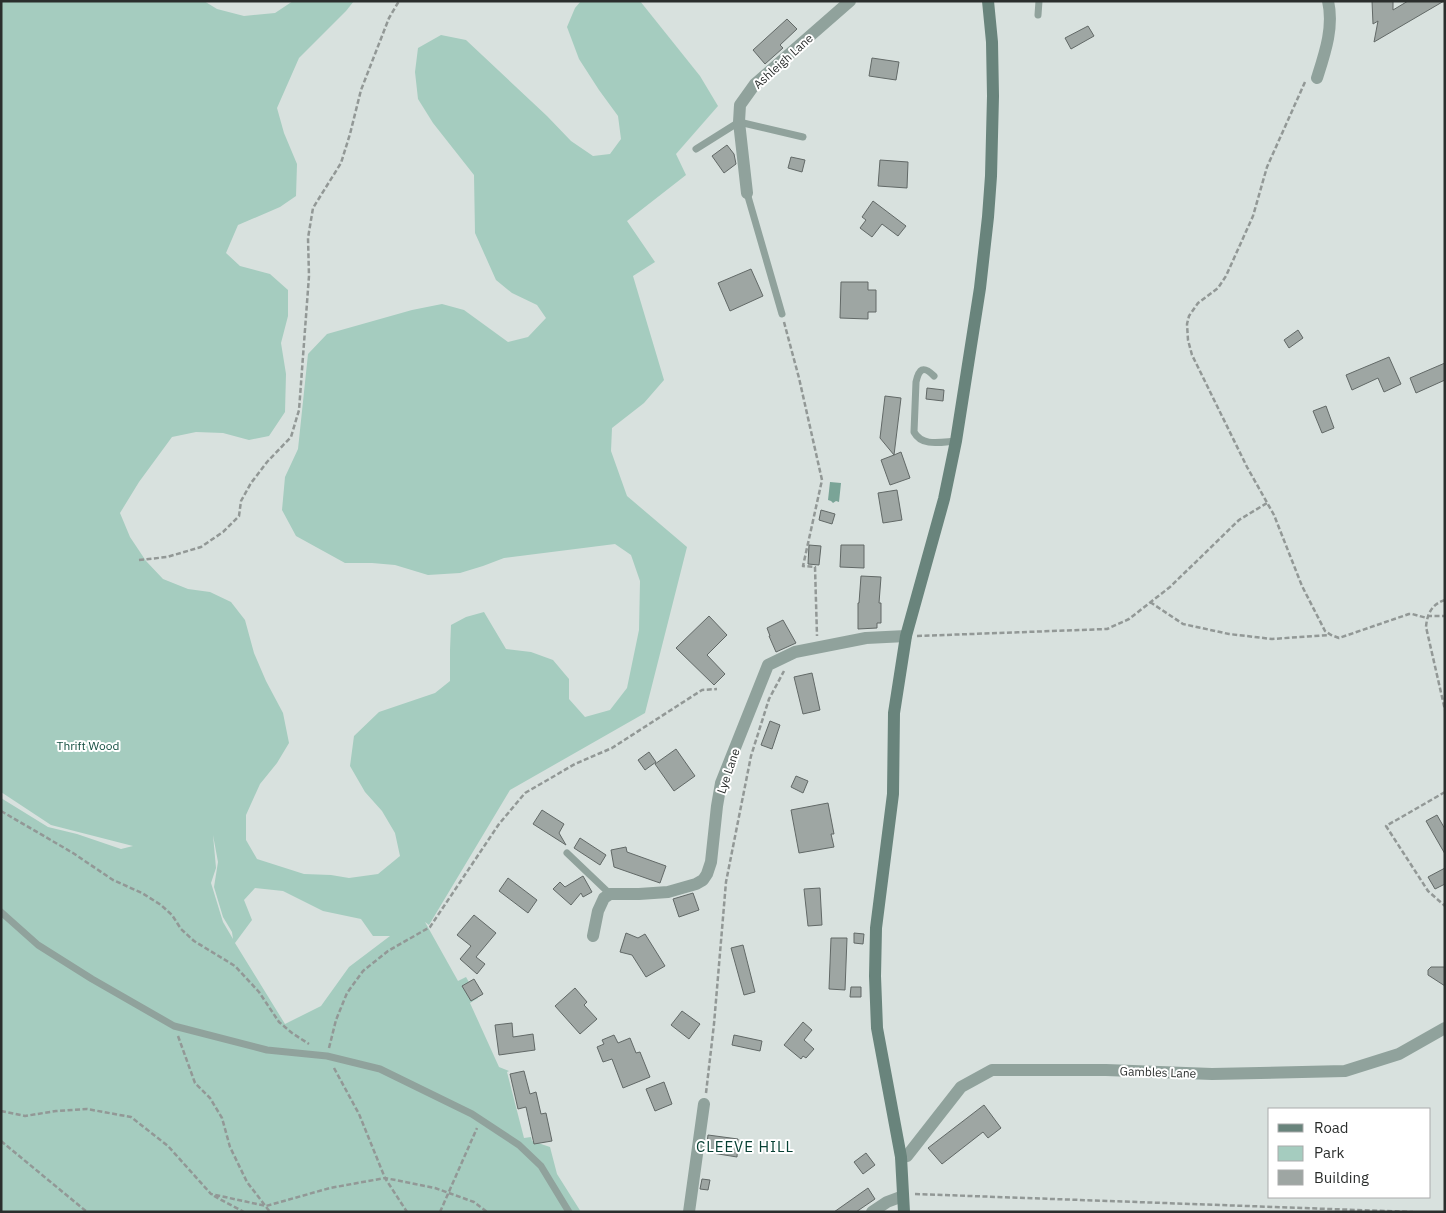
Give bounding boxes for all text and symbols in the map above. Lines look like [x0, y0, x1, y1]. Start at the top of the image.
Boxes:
street label: Ashleigh Lane [750, 30, 816, 92]
park label: Thrift Wood [57, 738, 119, 753]
street label: Lye Lane [713, 746, 743, 796]
street label: Gambles Lane [1119, 1063, 1197, 1081]
legend [1268, 1108, 1431, 1198]
text: Road [1314, 1118, 1349, 1137]
district label: CLEEVE HILL [696, 1137, 794, 1156]
text: Park [1314, 1143, 1344, 1162]
text: Building [1314, 1168, 1369, 1187]

